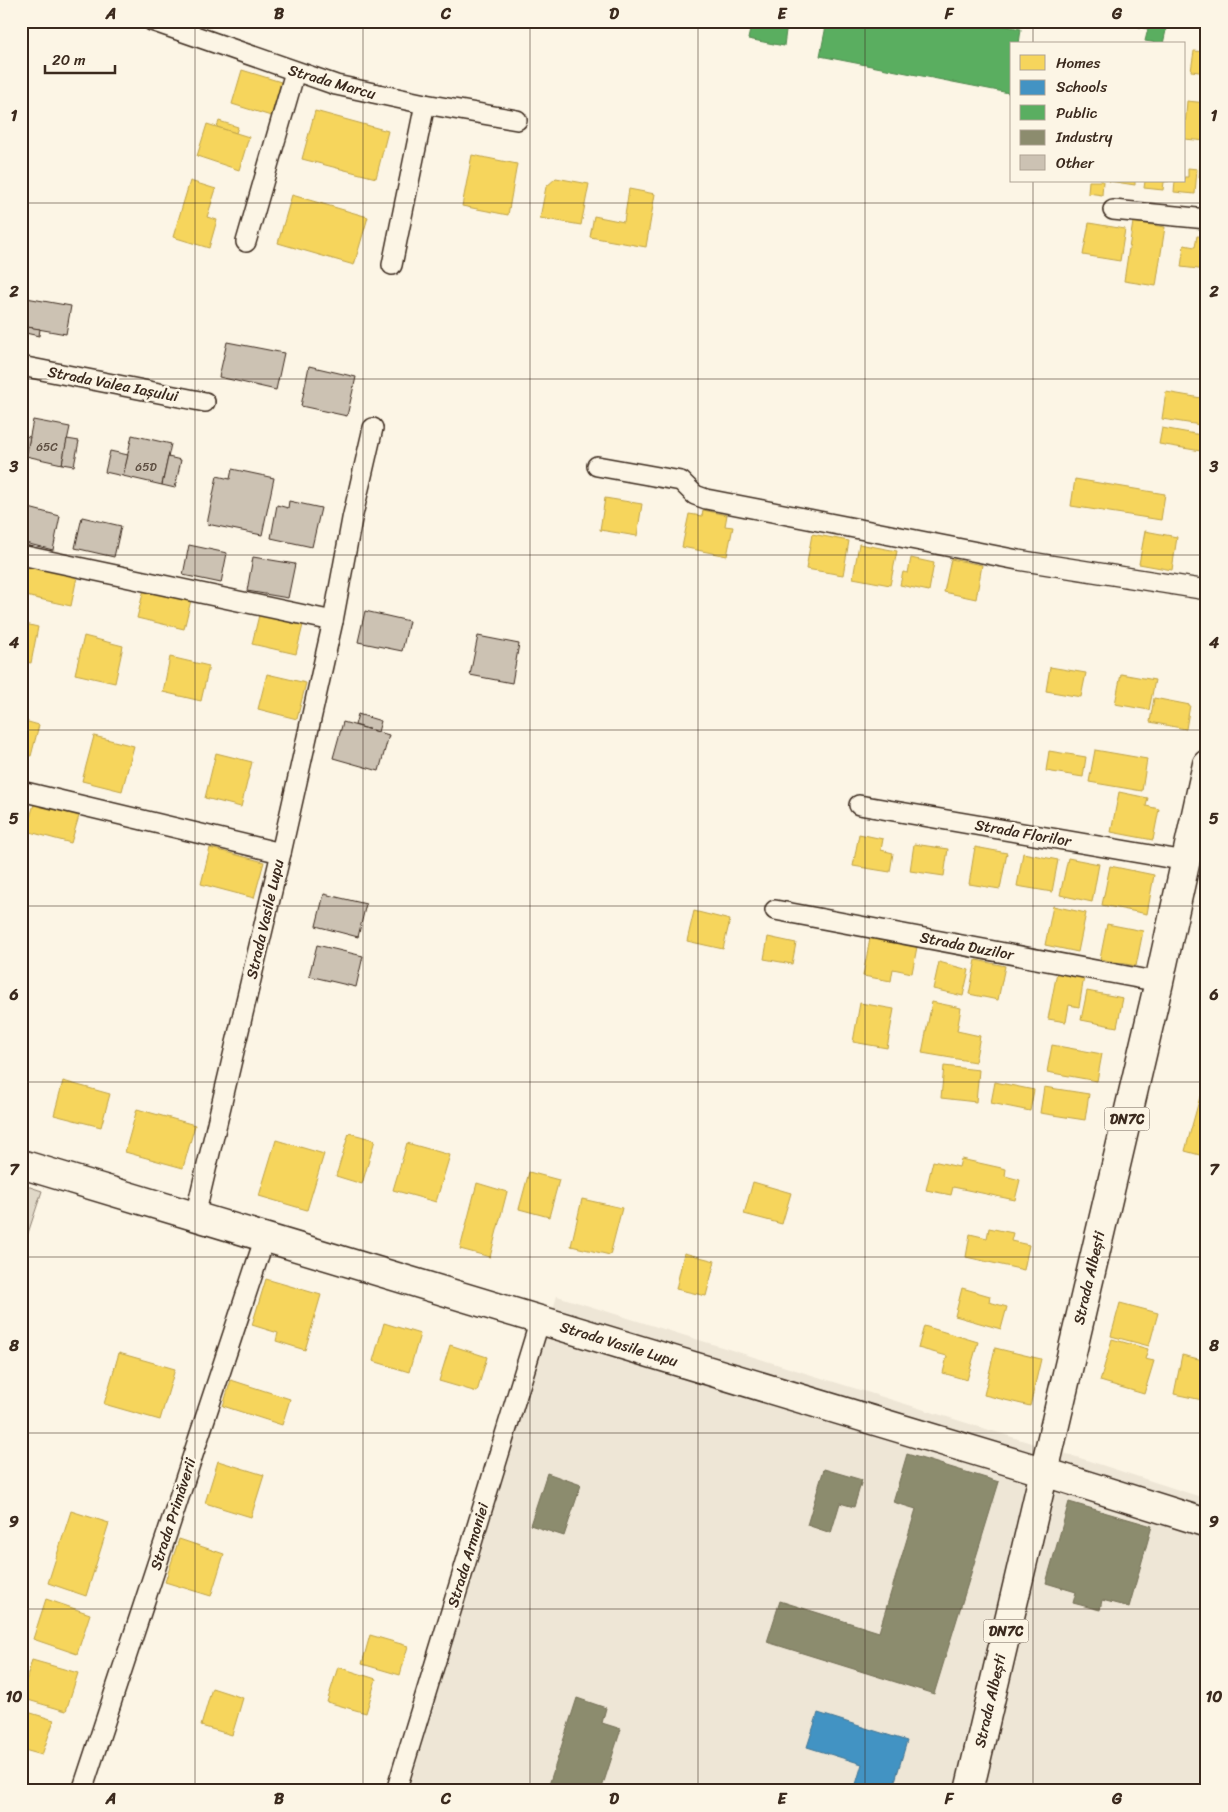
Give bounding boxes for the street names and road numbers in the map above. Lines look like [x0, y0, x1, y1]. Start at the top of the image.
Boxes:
street label: Strada Marcu [285, 57, 379, 107]
street label: Strada Valea Iașului [45, 359, 181, 410]
street label: Strada Florilor [973, 812, 1074, 854]
street label: Strada Vasile Lupu [239, 857, 291, 981]
street label: Strada Duzilor [918, 924, 1017, 968]
road number: DN7C [1104, 1108, 1150, 1130]
street label: Strada Albești [1066, 1228, 1113, 1327]
street label: Strada Vasile Lupu [557, 1314, 681, 1374]
street label: Strada Primăverii [143, 1454, 204, 1573]
street label: Strada Armoniei [440, 1499, 496, 1610]
road number: DN7C [984, 1620, 1028, 1642]
street label: Strada Albești [967, 1651, 1014, 1750]

